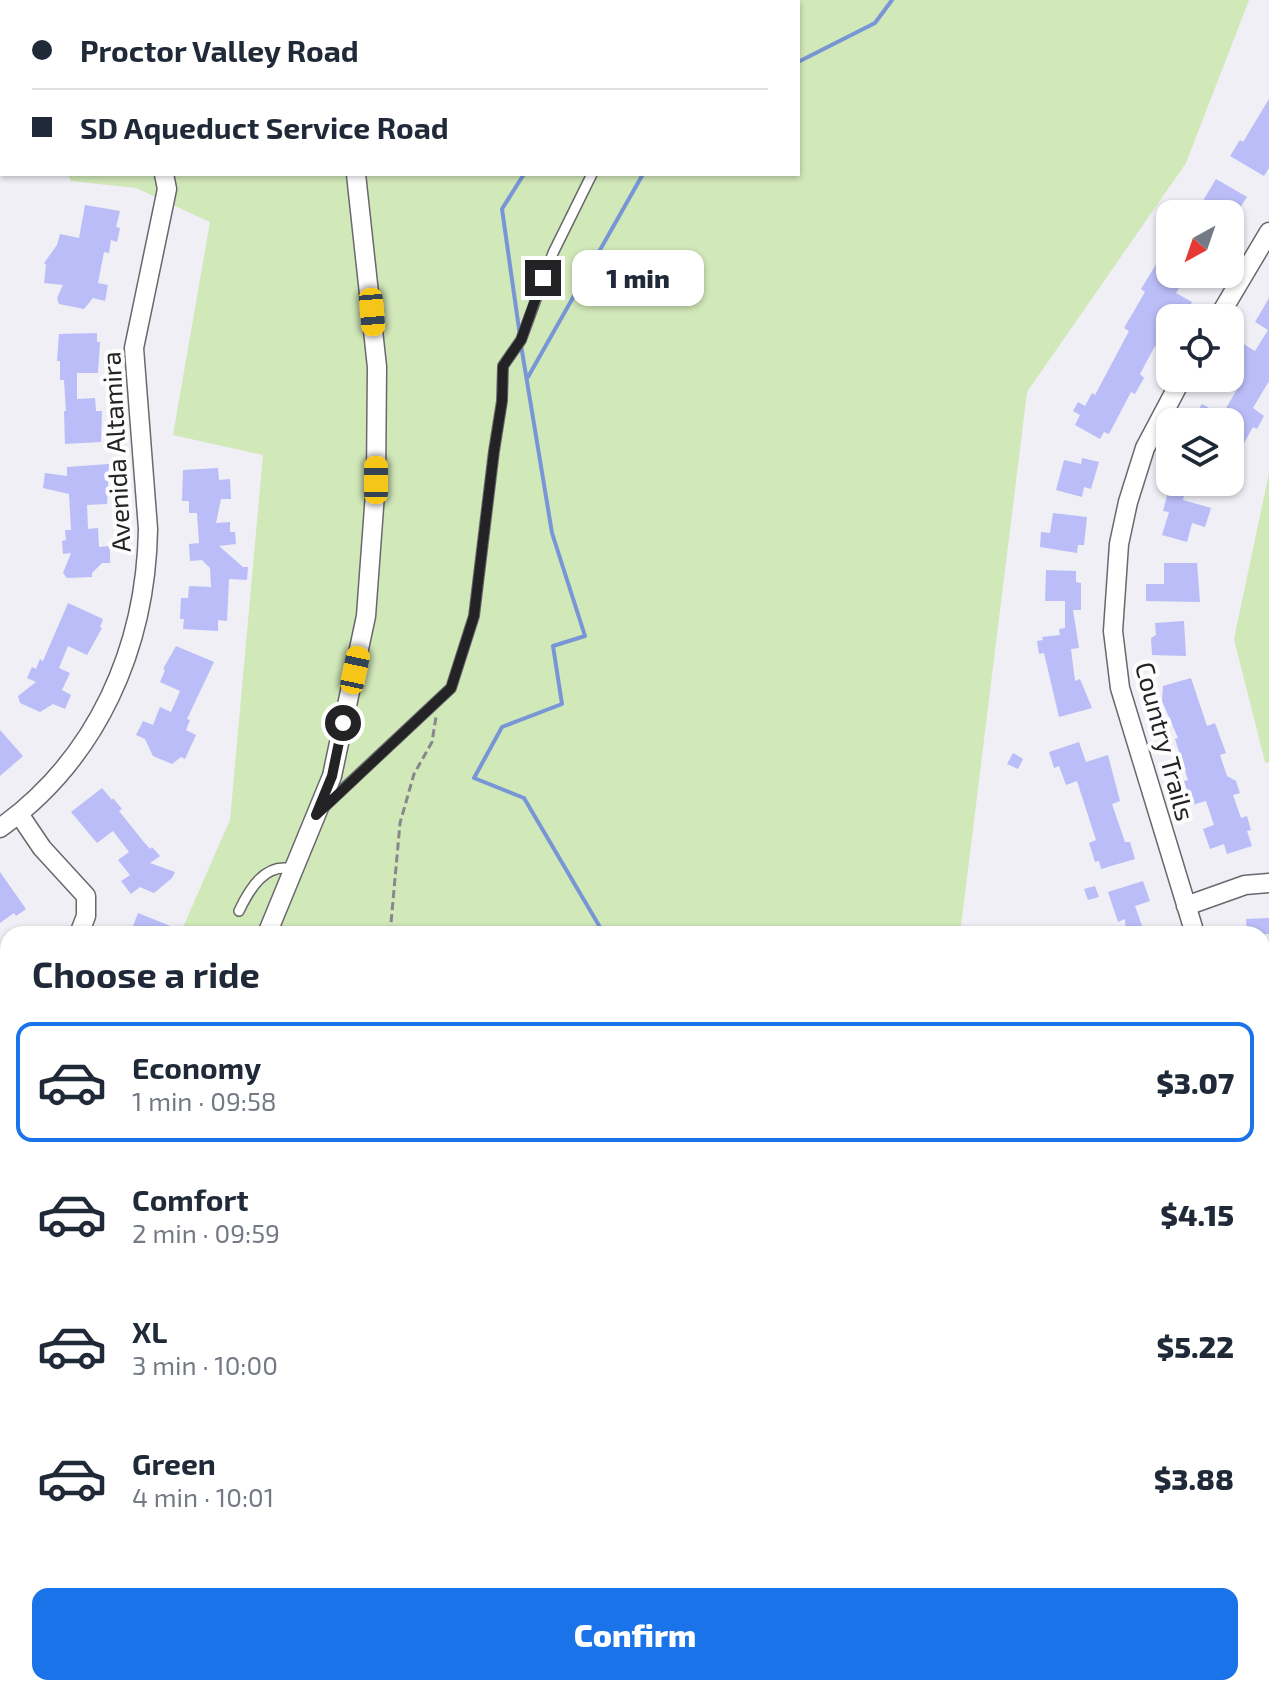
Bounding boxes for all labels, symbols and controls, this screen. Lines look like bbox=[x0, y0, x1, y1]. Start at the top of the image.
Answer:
text: Proctor Valley Road bbox=[80, 32, 359, 68]
text: SD Aqueduct Service Road bbox=[80, 109, 449, 145]
north arrow bbox=[1156, 200, 1244, 288]
map controls bbox=[1156, 200, 1244, 496]
callout: 1 min bbox=[571, 250, 703, 306]
route end bbox=[525, 260, 561, 296]
text: 1 min bbox=[606, 262, 670, 293]
car bbox=[358, 287, 386, 337]
button: locate bbox=[1156, 304, 1244, 392]
street label: Avenida Altamira bbox=[94, 351, 136, 553]
button: layers bbox=[1156, 408, 1244, 496]
car bbox=[364, 456, 388, 504]
car bbox=[338, 644, 372, 696]
street label: Country Trails bbox=[1130, 658, 1202, 824]
route start bbox=[325, 705, 361, 741]
text: Choose a ride bbox=[32, 952, 260, 995]
icon: car bbox=[36, 1046, 108, 1118]
text: Economy bbox=[132, 1049, 261, 1085]
text: $3.07 bbox=[1156, 1064, 1234, 1100]
text: 1 min · 09:58 bbox=[132, 1085, 277, 1116]
icon: car bbox=[36, 1178, 108, 1250]
text: Comfort bbox=[132, 1181, 249, 1217]
text: $4.15 bbox=[1160, 1196, 1234, 1232]
text: 2 min · 09:59 bbox=[132, 1217, 280, 1248]
icon: car bbox=[36, 1310, 108, 1382]
text: XL bbox=[132, 1313, 167, 1349]
text: $5.22 bbox=[1157, 1328, 1234, 1364]
text: 3 min · 10:00 bbox=[132, 1349, 278, 1380]
icon: car bbox=[36, 1442, 108, 1514]
text: Green bbox=[132, 1445, 216, 1481]
text: $3.88 bbox=[1154, 1460, 1234, 1496]
text: 4 min · 10:01 bbox=[132, 1481, 274, 1512]
button: Confirm bbox=[32, 1588, 1238, 1680]

